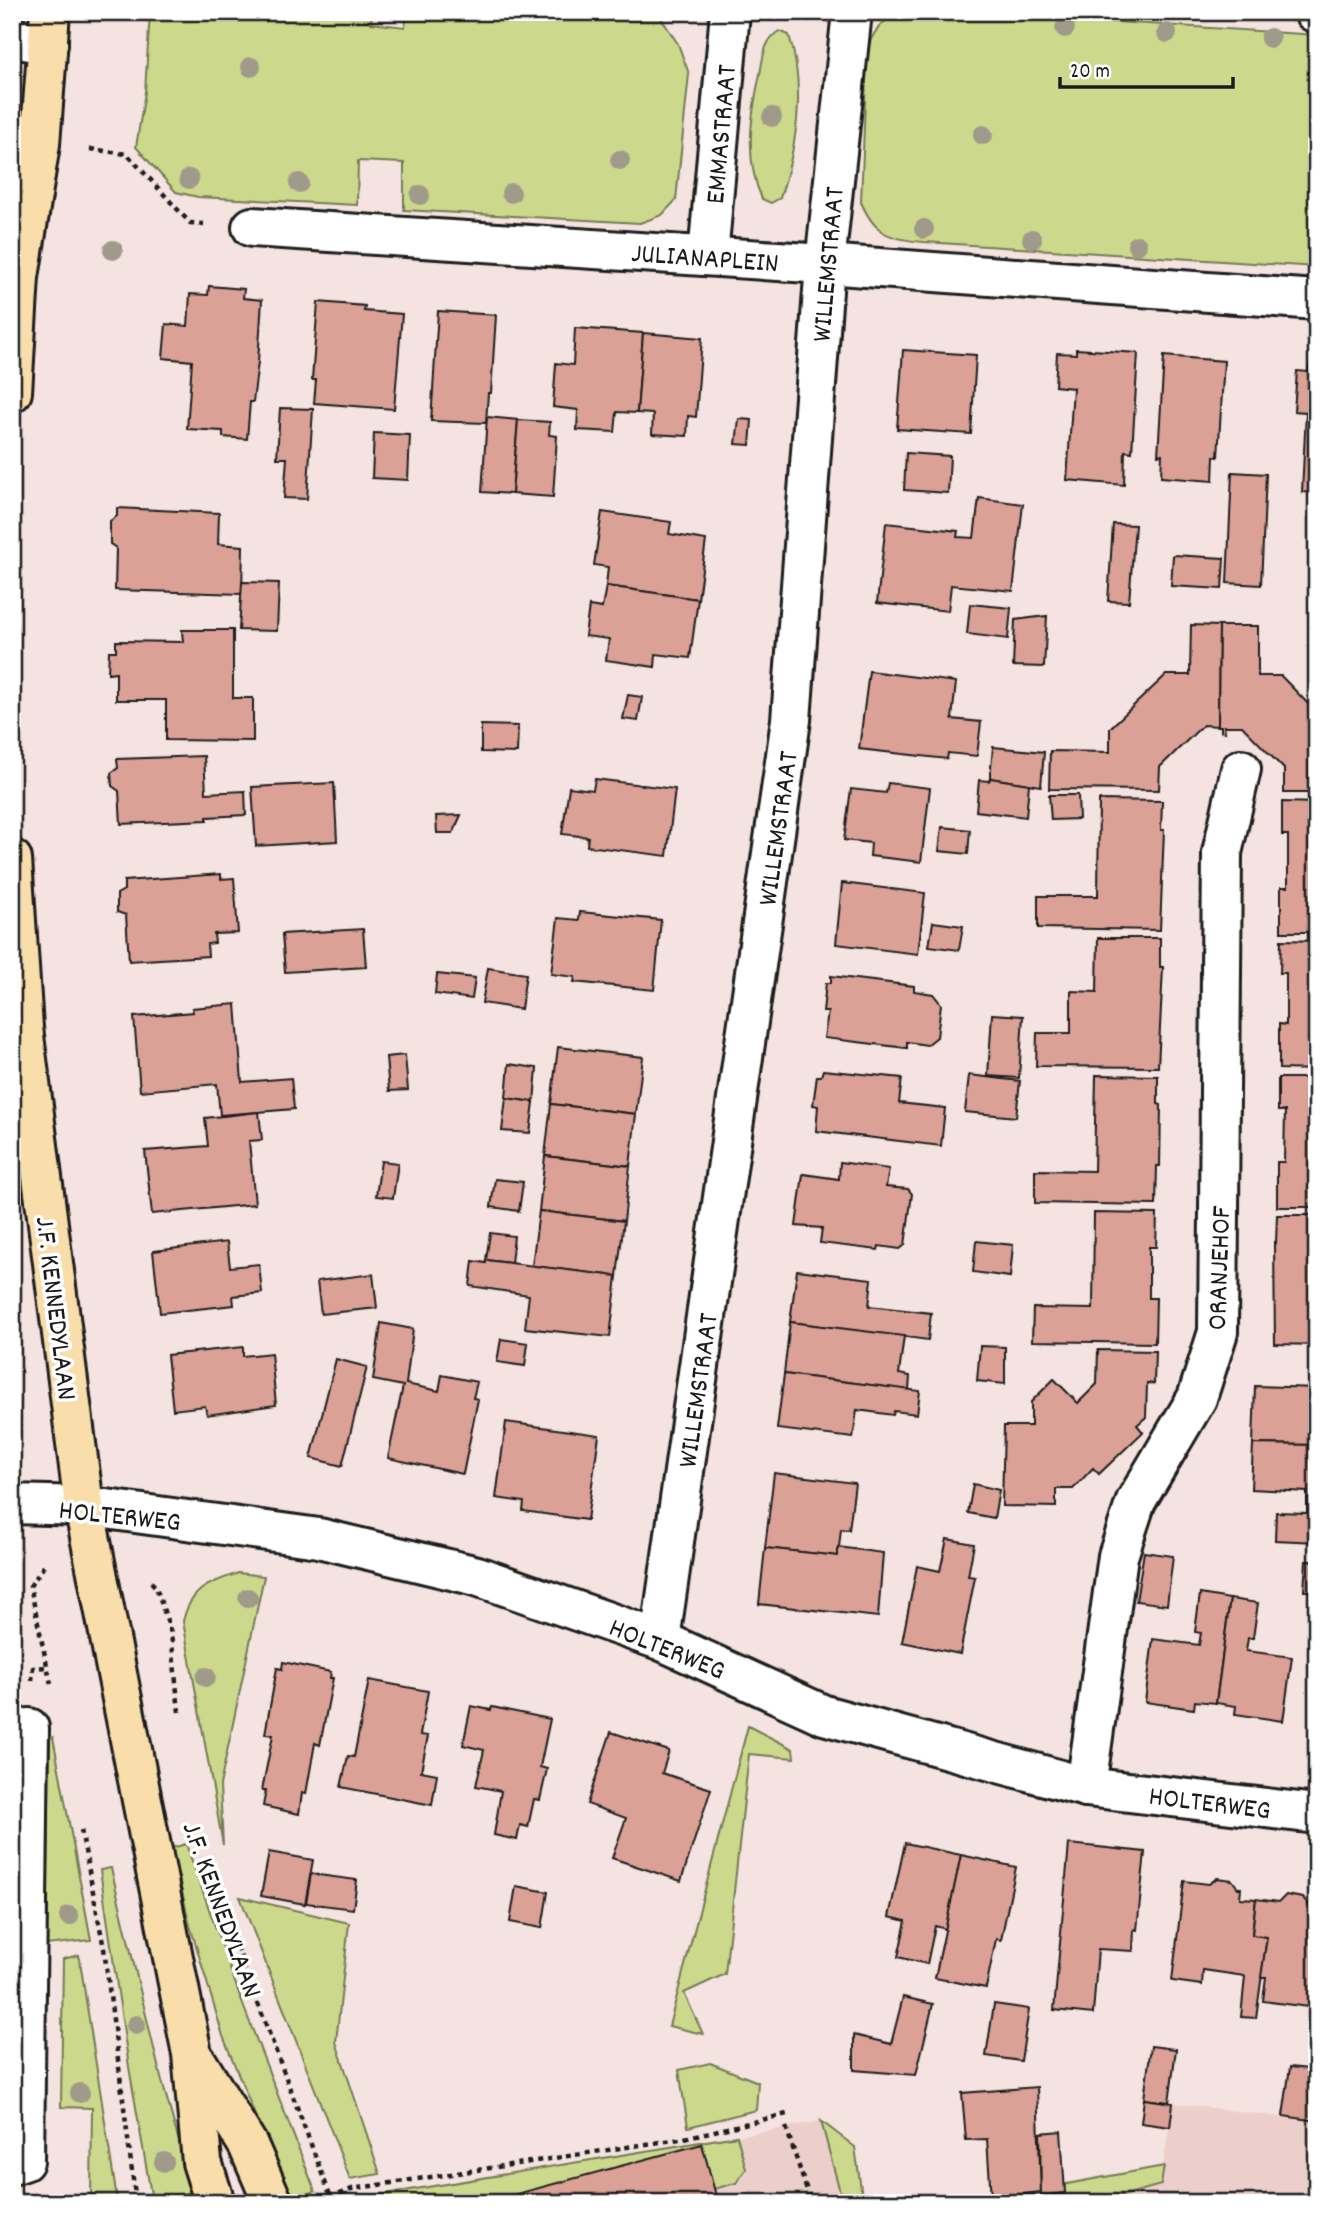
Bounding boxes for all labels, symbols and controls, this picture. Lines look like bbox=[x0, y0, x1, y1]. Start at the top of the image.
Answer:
scale bar bbox=[1060, 46, 1233, 90]
text: 20 m bbox=[1070, 58, 1110, 88]
street label: EMMASTRAAT bbox=[698, 63, 750, 206]
street label: WILLEMSTRAAT bbox=[804, 185, 858, 344]
street label: JULIANAPLEIN bbox=[630, 236, 780, 286]
street label: WILLEMSTRAAT bbox=[750, 749, 812, 909]
street label: ORANJEHOF bbox=[1200, 1205, 1244, 1331]
street label: J.F. KENNEDYLAAN bbox=[22, 1214, 84, 1403]
street label: WILLEMSTRAAT bbox=[670, 1311, 732, 1471]
street label: HOLTERWEG bbox=[57, 1493, 182, 1545]
street label: HOLTERWEG bbox=[602, 1610, 730, 1693]
street label: HOLTERWEG bbox=[1146, 1779, 1273, 1833]
street label: J.F. KENNEDYLAAN bbox=[169, 1817, 270, 2004]

